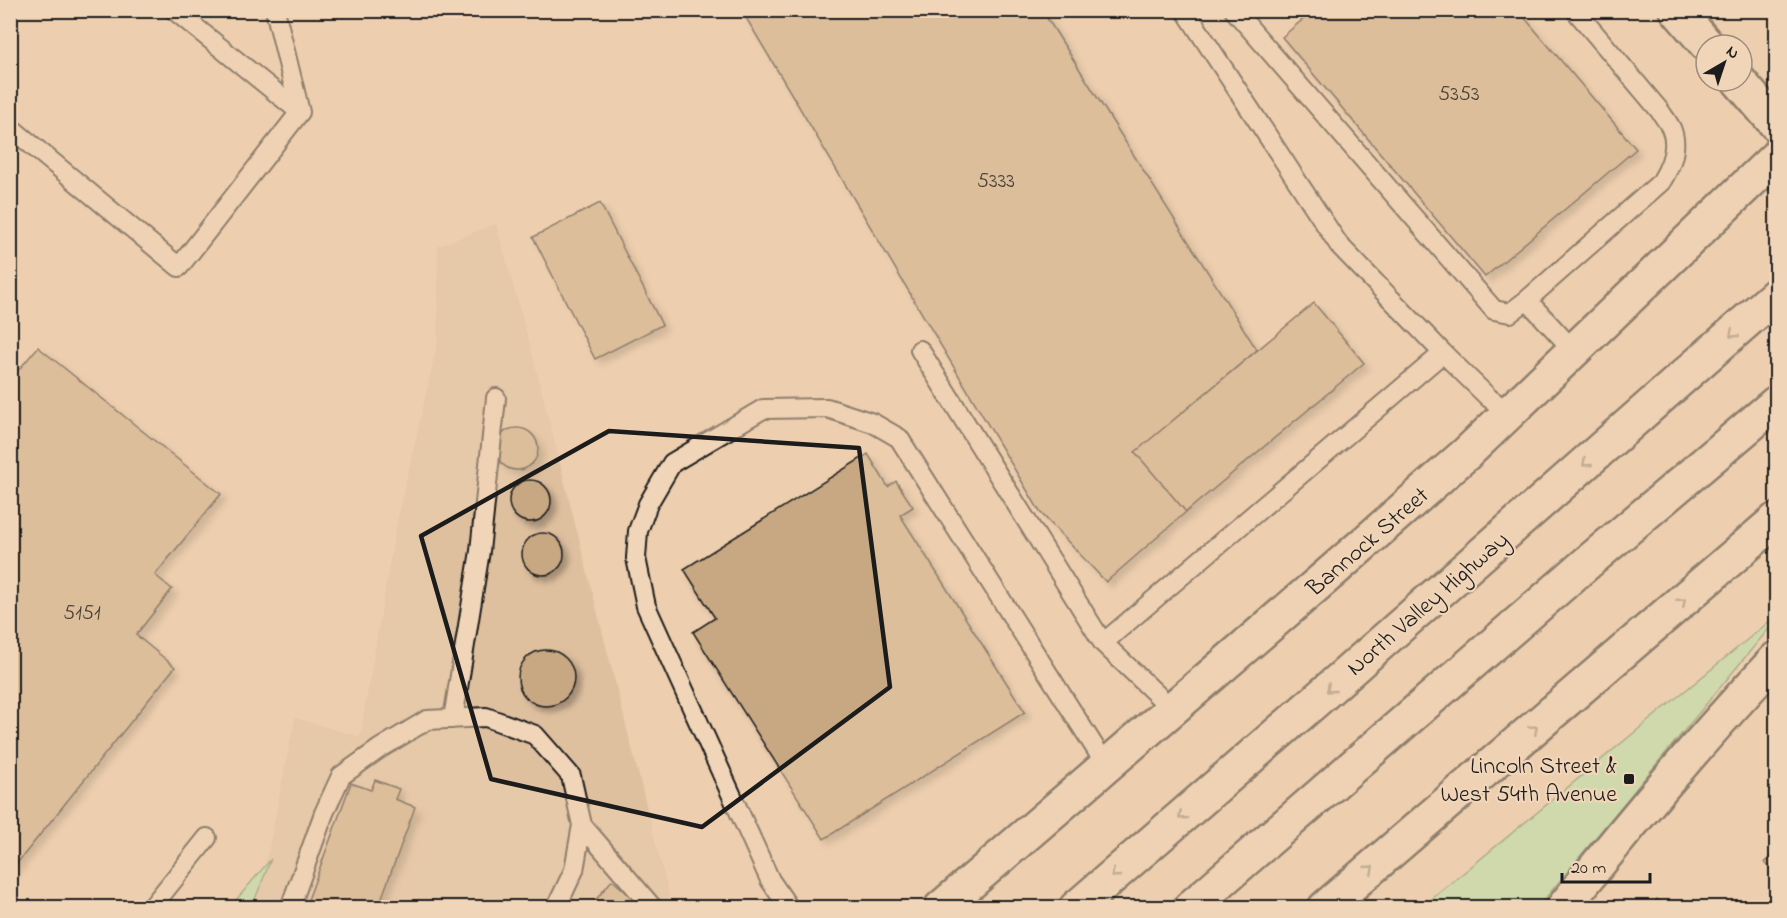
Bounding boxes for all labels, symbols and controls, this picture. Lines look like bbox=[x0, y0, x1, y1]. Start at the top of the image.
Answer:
north arrow bbox=[1694, 33, 1754, 93]
text: N bbox=[1720, 40, 1744, 66]
house number: 5353 bbox=[1438, 80, 1480, 110]
house number: 5333 bbox=[977, 167, 1015, 197]
one-way arrow bbox=[1729, 327, 1740, 338]
one-way arrow bbox=[1582, 456, 1593, 467]
street label: Bannock Street bbox=[1299, 480, 1438, 607]
street label: North Valley Highway bbox=[1340, 524, 1518, 686]
one-way arrow bbox=[1675, 598, 1686, 609]
house number: 5151 bbox=[63, 599, 101, 629]
one-way arrow bbox=[1326, 682, 1336, 693]
one-way arrow bbox=[1527, 725, 1538, 736]
place label: Lincoln Street & West 54th Avenue bbox=[1441, 750, 1617, 813]
marker: Lincoln Street & West 54th Avenue bbox=[1622, 772, 1636, 786]
one-way arrow bbox=[1178, 809, 1189, 820]
scale bar bbox=[1562, 846, 1650, 884]
text: 20 m bbox=[1571, 856, 1606, 882]
one-way arrow bbox=[1363, 866, 1374, 877]
one-way arrow bbox=[1111, 867, 1122, 878]

